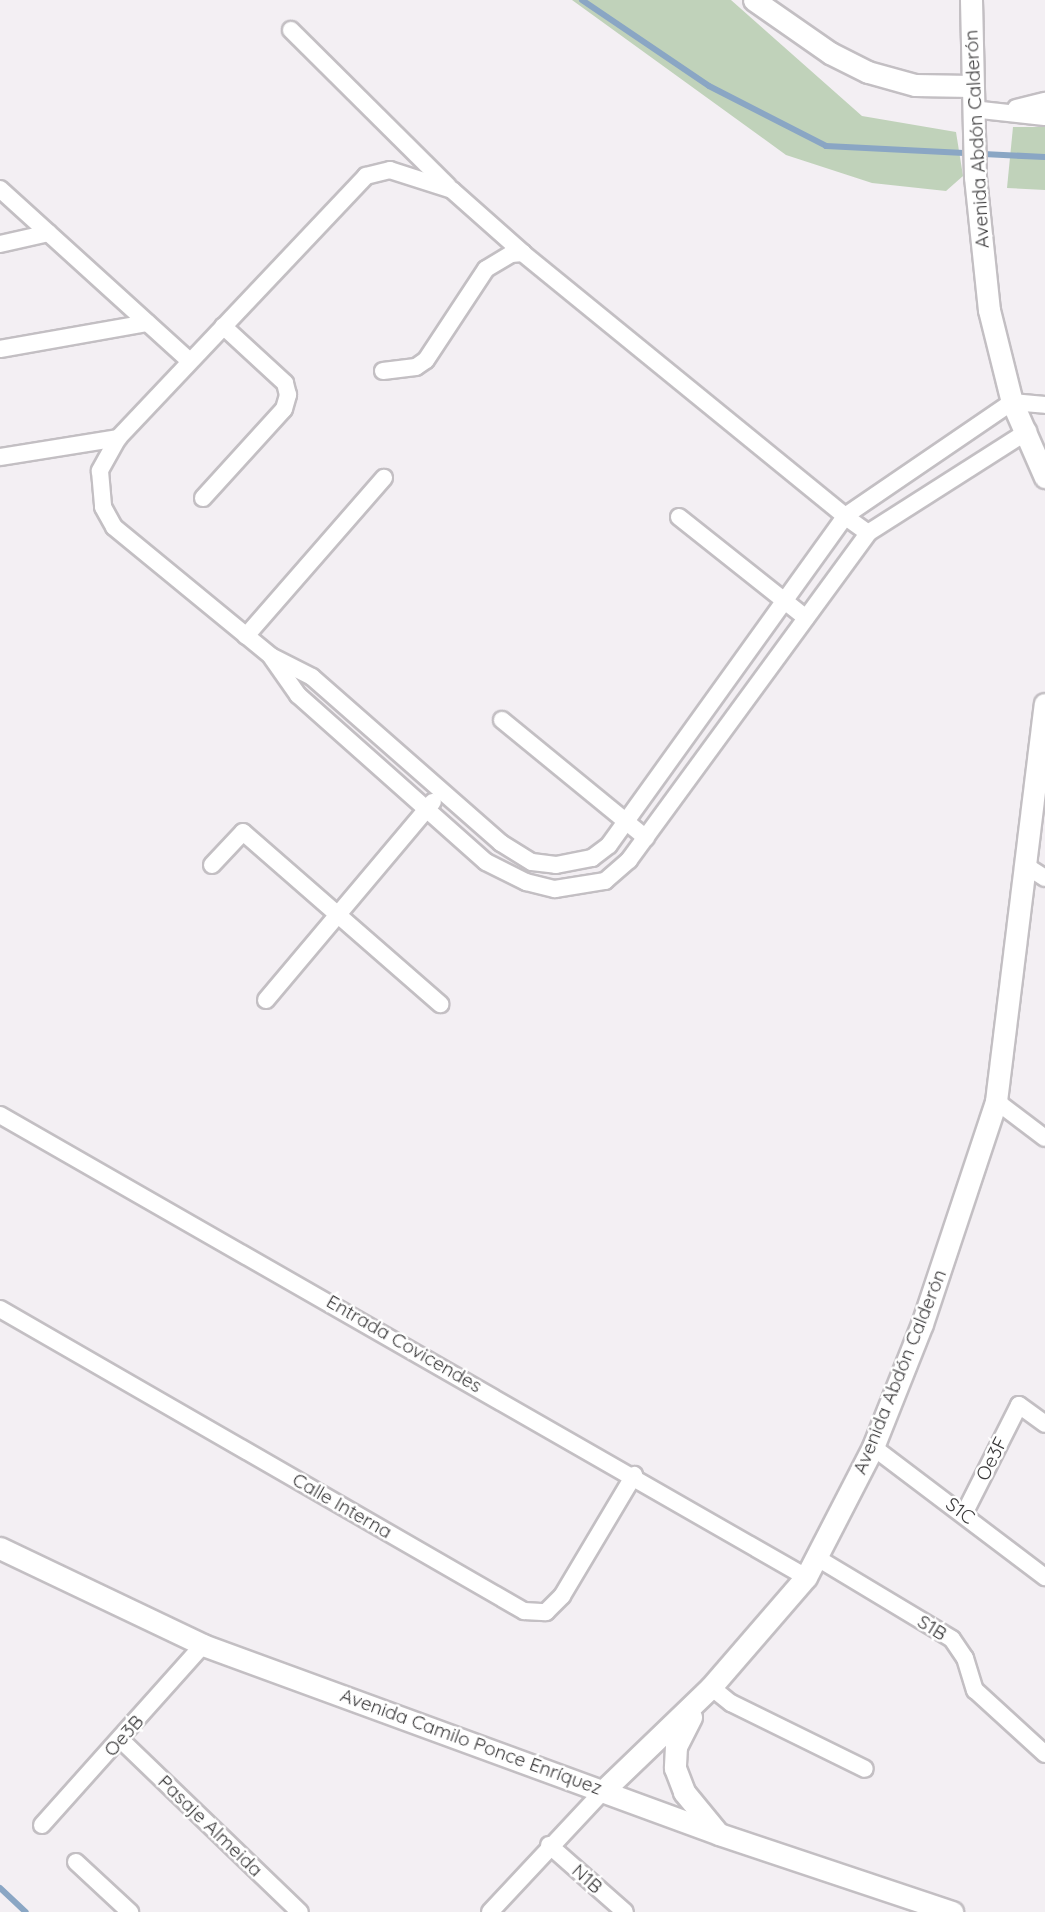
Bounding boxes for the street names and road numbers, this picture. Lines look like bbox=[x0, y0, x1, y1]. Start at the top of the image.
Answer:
street label: Avenida Abdón Calderón bbox=[960, 29, 994, 249]
street label: Avenida Abdón Calderón bbox=[848, 1266, 952, 1478]
street label: Entrada Covicendes bbox=[322, 1290, 486, 1398]
street label: Oe3F bbox=[971, 1433, 1013, 1485]
street label: Calle Interna bbox=[288, 1468, 396, 1544]
street label: S1C bbox=[941, 1493, 979, 1529]
street label: S1B bbox=[913, 1610, 951, 1646]
street label: Avenida Camilo Ponce Enríquez bbox=[337, 1684, 605, 1800]
street label: Oe3B bbox=[100, 1711, 148, 1761]
street label: Pasaje Almeida bbox=[153, 1770, 267, 1882]
street label: N1B bbox=[567, 1859, 607, 1899]

